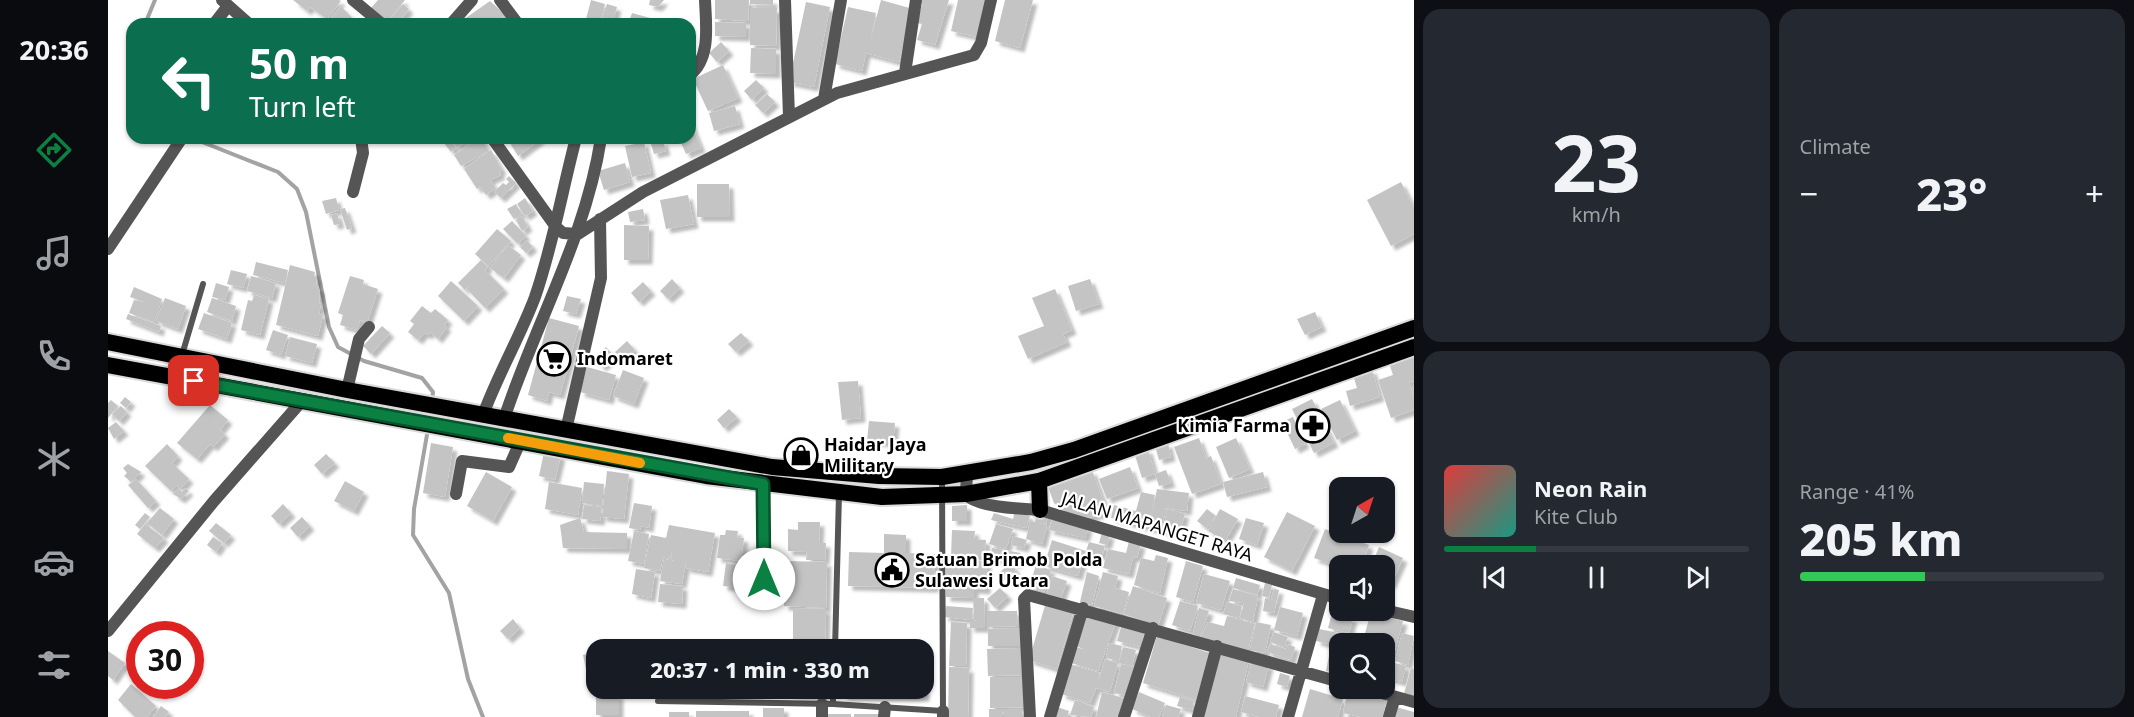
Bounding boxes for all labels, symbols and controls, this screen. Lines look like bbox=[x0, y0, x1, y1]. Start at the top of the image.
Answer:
text: 20:36 bbox=[19, 31, 89, 68]
text: 50 m bbox=[249, 34, 349, 91]
icon: left bbox=[150, 42, 228, 120]
text: Turn left bbox=[249, 88, 355, 125]
text: 23 bbox=[1552, 109, 1641, 215]
icon: directions bbox=[33, 129, 75, 171]
text: Climate bbox=[1800, 133, 1871, 160]
text: 23° bbox=[1916, 163, 1987, 224]
text: − bbox=[1800, 171, 1818, 216]
text: + bbox=[2085, 171, 2104, 216]
text: km/h bbox=[1572, 201, 1621, 228]
icon: music bbox=[33, 232, 75, 274]
icon: phone bbox=[33, 335, 75, 377]
supermarket icon: Indomaret bbox=[536, 341, 572, 377]
place label: Indomaret bbox=[577, 346, 673, 370]
pin bbox=[168, 355, 219, 406]
icon: arrive bbox=[177, 364, 210, 397]
pharmacy icon: Kimia Farma bbox=[1295, 408, 1331, 444]
place label: Kimia Farma bbox=[1177, 413, 1290, 437]
place label: Haidar Jaya Military bbox=[824, 432, 927, 477]
shop icon: Haidar Jaya Military bbox=[783, 437, 819, 473]
icon: climate bbox=[33, 438, 75, 480]
text: Neon Rain bbox=[1534, 473, 1647, 503]
north arrow bbox=[1329, 477, 1395, 543]
map controls bbox=[1329, 477, 1395, 699]
text: Range · 41% bbox=[1800, 478, 1914, 505]
street label: JALAN MAPANGET RAYA bbox=[1057, 485, 1256, 567]
text: Kite Club bbox=[1534, 503, 1618, 530]
text: 205 km bbox=[1800, 508, 1962, 569]
icon: car bbox=[33, 541, 75, 583]
position arrow bbox=[732, 547, 796, 611]
place label: Satuan Brimob Polda Sulawesi Utara bbox=[915, 547, 1103, 592]
public building icon: Satuan Brimob Polda Sulawesi Utara bbox=[874, 552, 910, 588]
button: sound bbox=[1329, 555, 1395, 621]
icon: previous bbox=[1478, 561, 1511, 594]
icon: pause bbox=[1580, 561, 1613, 594]
icon: next bbox=[1681, 561, 1714, 594]
speed limit sign: 30 bbox=[126, 621, 204, 699]
button: search bbox=[1329, 633, 1395, 699]
icon: filters bbox=[33, 644, 75, 686]
text: 20:37 · 1 min · 330 m bbox=[650, 654, 870, 684]

